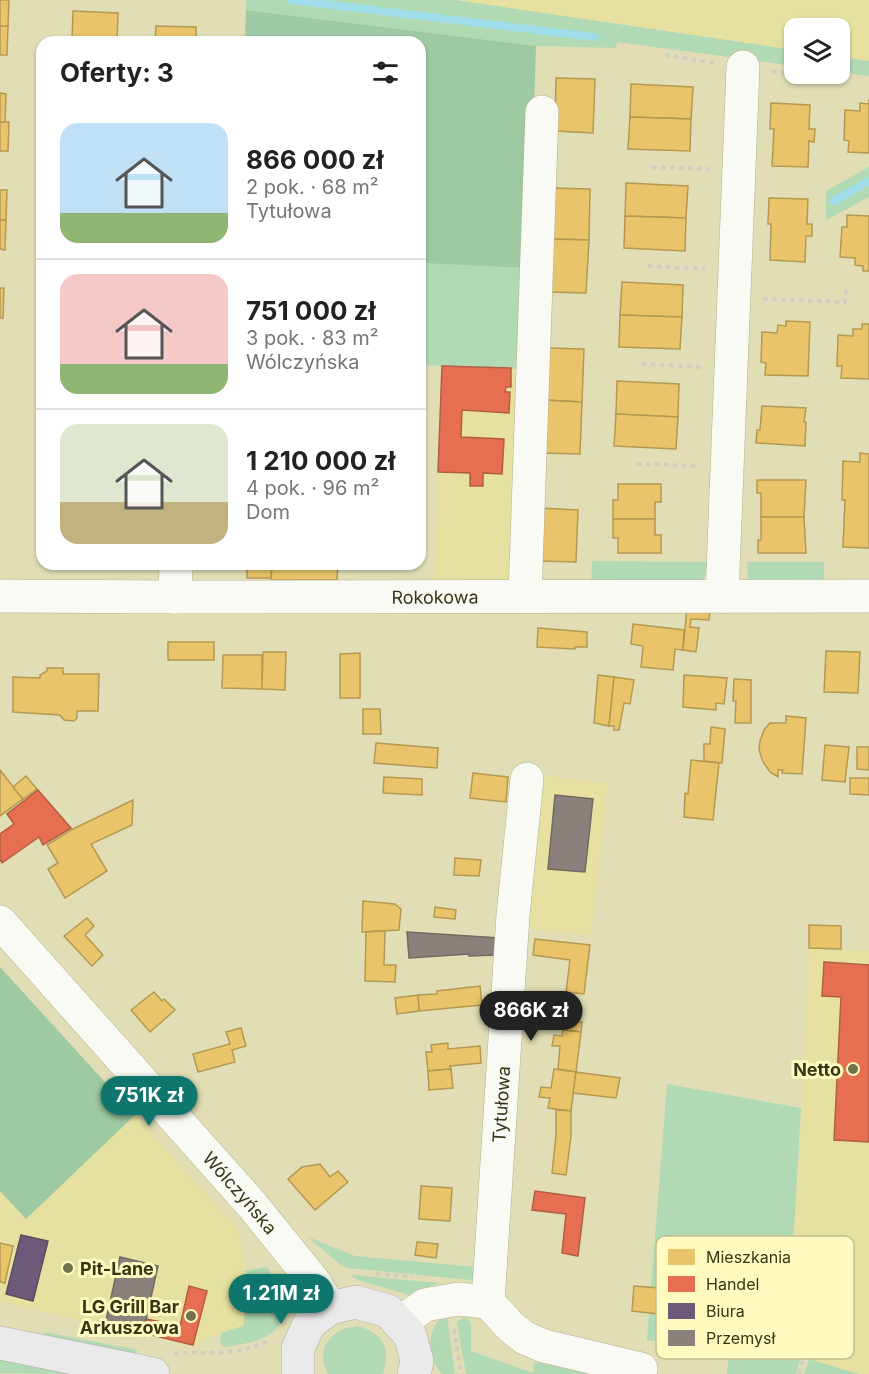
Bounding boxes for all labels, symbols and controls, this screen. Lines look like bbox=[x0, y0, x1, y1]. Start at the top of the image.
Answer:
map controls bbox=[784, 18, 850, 84]
button: layers bbox=[784, 18, 850, 84]
icon: filters bbox=[369, 56, 402, 89]
text: Oferty: 3 bbox=[60, 57, 174, 88]
text: 866 000 zł bbox=[246, 144, 384, 175]
icon: home bbox=[108, 147, 180, 219]
text: 2 pok. · 68 m² bbox=[246, 175, 379, 199]
text: Tytułowa bbox=[246, 199, 332, 223]
text: 751 000 zł bbox=[246, 295, 376, 326]
icon: home bbox=[108, 298, 180, 370]
text: 3 pok. · 83 m² bbox=[246, 326, 379, 350]
text: Wólczyńska bbox=[246, 350, 360, 374]
text: 1 210 000 zł bbox=[246, 445, 395, 476]
icon: home bbox=[108, 448, 180, 520]
text: 4 pok. · 96 m² bbox=[246, 476, 379, 500]
text: Dom bbox=[246, 500, 290, 524]
street label: Rokokowa bbox=[391, 586, 479, 607]
pin: 866K zł bbox=[476, 991, 586, 1042]
text: 866K zł bbox=[494, 998, 569, 1022]
place label: Netto bbox=[793, 1059, 841, 1080]
marker: Netto bbox=[846, 1062, 860, 1076]
street label: Tytułowa bbox=[488, 1065, 514, 1144]
pin: 751K zł bbox=[94, 1076, 204, 1127]
text: 751K zł bbox=[115, 1083, 183, 1107]
street label: Wólczyńska bbox=[199, 1147, 282, 1238]
legend bbox=[656, 1236, 854, 1359]
text: Mieszkania bbox=[706, 1247, 791, 1267]
place label: Pit-Lane bbox=[80, 1258, 154, 1279]
marker: Pit-Lane bbox=[61, 1261, 75, 1275]
pin: 1.21M zł bbox=[219, 1274, 343, 1325]
text: Handel bbox=[706, 1274, 759, 1294]
text: 1.21M zł bbox=[243, 1281, 319, 1305]
place label: LG Grill Bar Arkuszowa bbox=[80, 1296, 179, 1338]
text: Biura bbox=[706, 1301, 745, 1321]
marker: LG Grill Bar Arkuszowa bbox=[184, 1309, 198, 1323]
text: Przemysł bbox=[706, 1328, 775, 1348]

